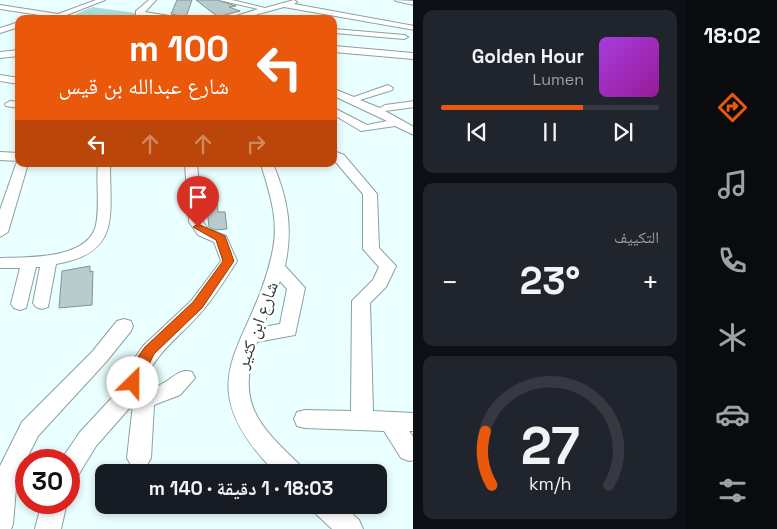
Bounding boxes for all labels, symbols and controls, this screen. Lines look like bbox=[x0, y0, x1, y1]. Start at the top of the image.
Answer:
text: 18:02 bbox=[703, 21, 761, 49]
text: 100 m bbox=[129, 27, 229, 71]
icon: left bbox=[247, 35, 312, 100]
text: Golden Hour bbox=[472, 44, 584, 69]
text: Lumen bbox=[533, 69, 584, 90]
text: شارع عبدالله بن قيس bbox=[59, 72, 229, 100]
icon: directions bbox=[715, 90, 750, 125]
icon: previous bbox=[463, 118, 491, 146]
icon: pause bbox=[536, 118, 564, 146]
icon: next bbox=[609, 118, 637, 146]
icon: left bbox=[83, 130, 111, 158]
icon: ahead bbox=[136, 130, 164, 158]
icon: ahead bbox=[189, 130, 217, 158]
icon: right bbox=[242, 130, 270, 158]
icon: music bbox=[715, 167, 750, 202]
pin bbox=[177, 176, 219, 227]
icon: arrive bbox=[184, 183, 212, 211]
text: التكييف bbox=[614, 227, 659, 248]
icon: phone bbox=[715, 243, 750, 278]
text: 23° bbox=[520, 257, 580, 305]
text: − bbox=[441, 264, 458, 300]
text: + bbox=[642, 264, 659, 300]
street label: شارع ابن كثير bbox=[230, 278, 283, 372]
icon: climate bbox=[715, 320, 750, 355]
position arrow bbox=[106, 356, 158, 408]
icon: car bbox=[715, 397, 750, 432]
text: 27 bbox=[520, 413, 580, 479]
speed limit sign: 30 bbox=[15, 449, 80, 514]
text: km/h bbox=[529, 472, 571, 495]
icon: filters bbox=[715, 473, 750, 508]
text: 18:03 · 1 دقيقة · 140 m bbox=[149, 476, 333, 501]

